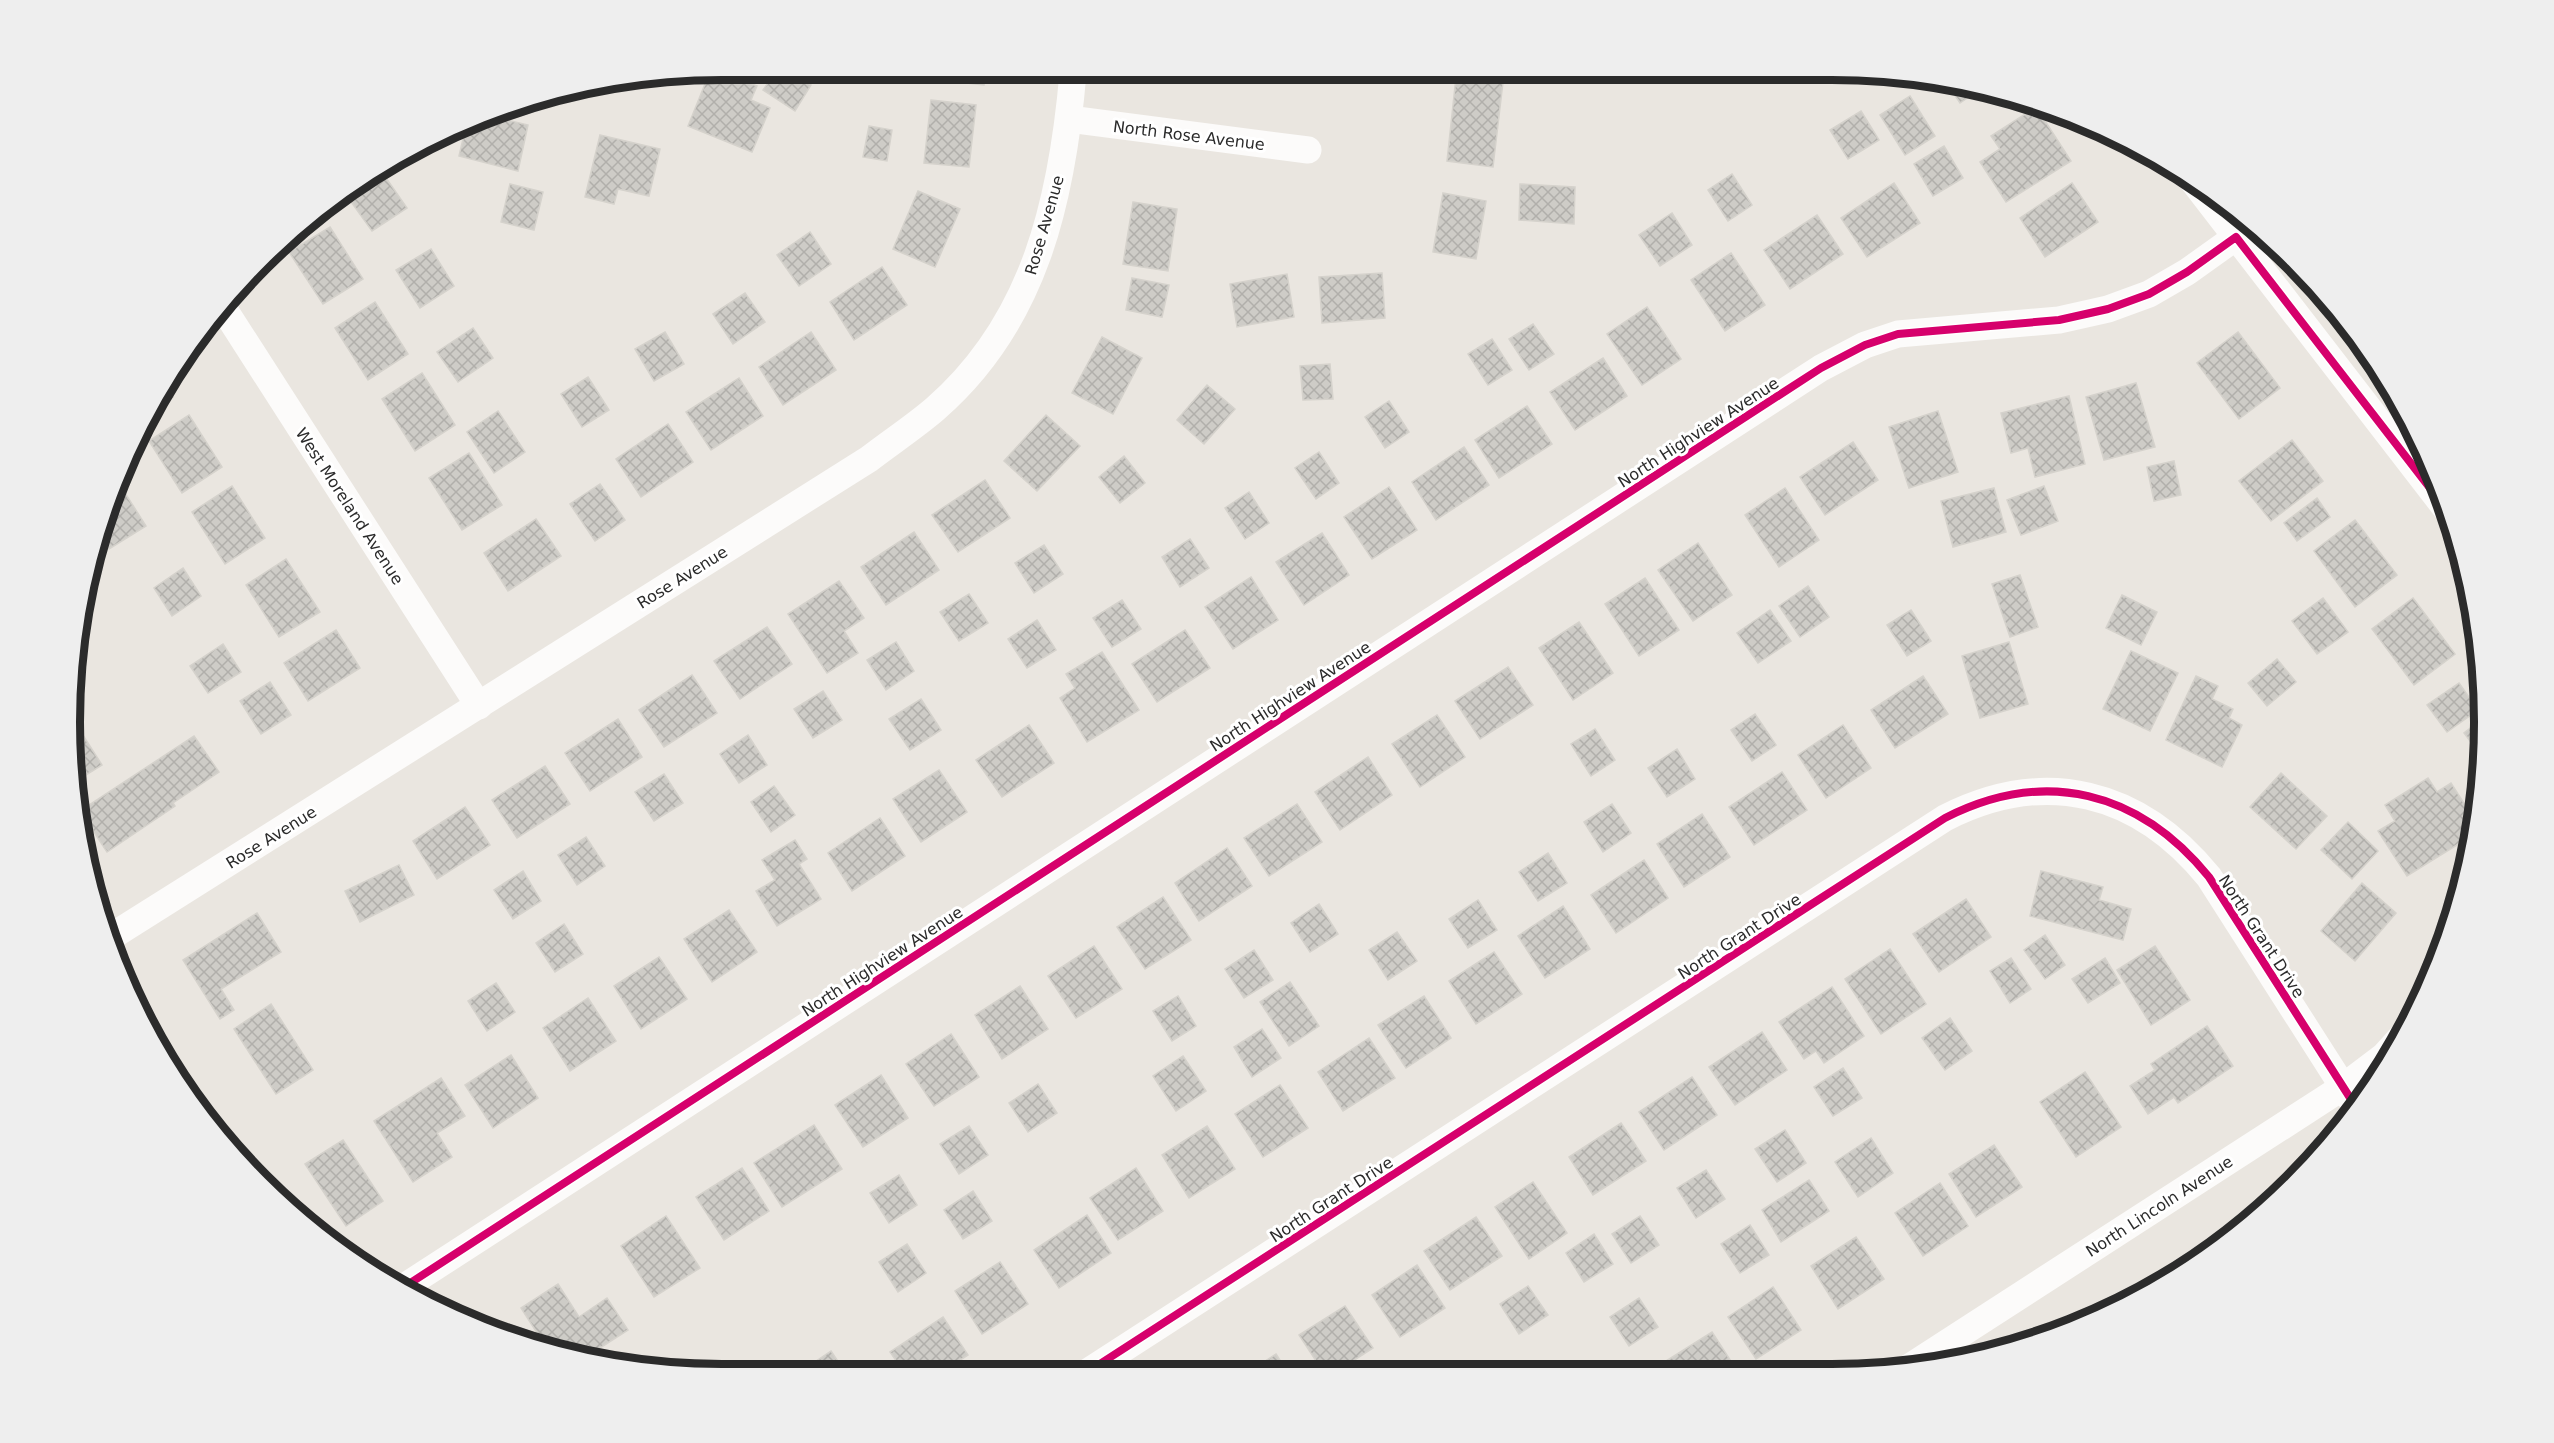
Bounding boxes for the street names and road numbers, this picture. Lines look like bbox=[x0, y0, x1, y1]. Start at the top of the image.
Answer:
street label: North Rose Avenue bbox=[1112, 117, 1266, 154]
street label: Rose Avenue bbox=[1021, 173, 1068, 277]
street label: North Highview Avenue bbox=[1614, 373, 1782, 492]
street label: West Moreland Avenue bbox=[292, 424, 407, 588]
street label: Rose Avenue bbox=[634, 542, 731, 613]
street label: North Highview Avenue bbox=[1206, 637, 1374, 756]
street label: Rose Avenue bbox=[223, 802, 320, 873]
street label: North Grant Drive bbox=[2215, 871, 2308, 1001]
street label: North Grant Drive bbox=[1674, 890, 1804, 983]
street label: North Highview Avenue bbox=[798, 902, 966, 1021]
street label: North Lincoln Avenue bbox=[2082, 1152, 2236, 1261]
street label: North Grant Drive bbox=[1266, 1153, 1396, 1246]

